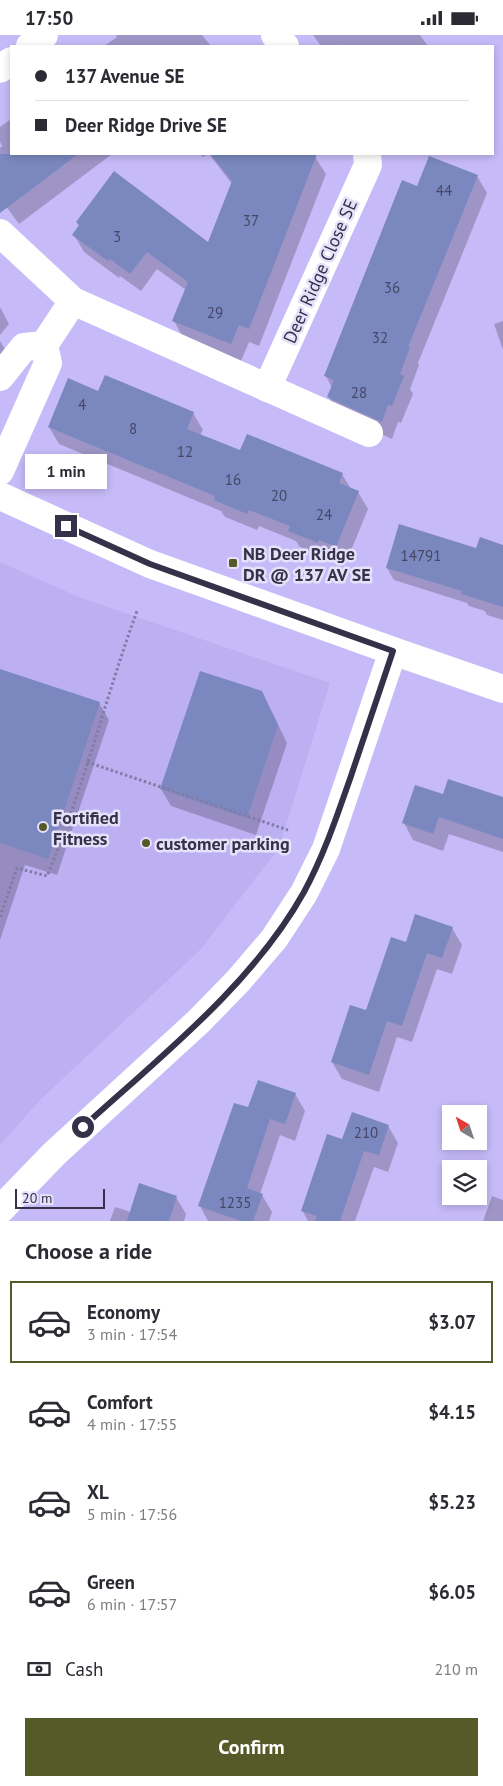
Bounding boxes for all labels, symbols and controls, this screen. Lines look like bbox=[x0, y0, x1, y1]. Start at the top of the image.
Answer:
text: 17:50 bbox=[25, 6, 73, 30]
text: 137 Avenue SE bbox=[65, 64, 184, 88]
text: Deer Ridge Drive SE bbox=[65, 113, 227, 137]
house number: 44 bbox=[436, 181, 452, 200]
street label: Deer Ridge Close SE bbox=[278, 195, 362, 347]
house number: 37 bbox=[243, 211, 259, 230]
house number: 3 bbox=[113, 227, 121, 246]
house number: 36 bbox=[384, 278, 400, 297]
house number: 29 bbox=[207, 303, 223, 322]
house number: 32 bbox=[372, 328, 388, 347]
house number: 28 bbox=[351, 383, 367, 402]
house number: 4 bbox=[78, 395, 86, 414]
house number: 8 bbox=[129, 419, 137, 438]
house number: 12 bbox=[177, 442, 193, 461]
callout: 1 min bbox=[25, 453, 107, 489]
text: 1 min bbox=[46, 461, 86, 481]
house number: 16 bbox=[225, 470, 241, 489]
house number: 20 bbox=[271, 486, 287, 505]
house number: 24 bbox=[316, 505, 332, 524]
route end bbox=[55, 515, 77, 537]
place label: NB Deer Ridge DR @ 137 AV SE bbox=[243, 542, 371, 586]
house number: 14791 bbox=[401, 546, 441, 565]
marker: NB Deer Ridge DR @ 137 AV SE bbox=[227, 557, 239, 569]
place label: Fortified Fitness bbox=[53, 806, 119, 850]
marker: Fortified Fitness bbox=[37, 821, 49, 833]
place label: customer parking bbox=[156, 832, 290, 855]
marker: customer parking bbox=[140, 837, 152, 849]
north arrow bbox=[442, 1105, 488, 1150]
map controls bbox=[442, 1105, 487, 1205]
route start bbox=[72, 1116, 94, 1138]
house number: 210 bbox=[354, 1123, 378, 1142]
button: layers bbox=[442, 1160, 487, 1205]
scale bar bbox=[15, 1186, 105, 1209]
text: 20 m bbox=[22, 1189, 52, 1207]
house number: 1235 bbox=[219, 1193, 251, 1212]
text: Choose a ride bbox=[25, 1237, 152, 1265]
icon: car bbox=[27, 1300, 72, 1345]
text: Economy bbox=[87, 1300, 160, 1324]
text: $3.07 bbox=[428, 1310, 476, 1334]
text: 3 min · 17:54 bbox=[87, 1324, 177, 1344]
icon: car bbox=[27, 1390, 72, 1435]
text: Comfort bbox=[87, 1390, 153, 1414]
text: $4.15 bbox=[428, 1400, 476, 1424]
text: 4 min · 17:55 bbox=[87, 1414, 177, 1434]
icon: car bbox=[27, 1480, 72, 1525]
text: XL bbox=[87, 1480, 109, 1504]
text: $5.23 bbox=[428, 1490, 476, 1514]
text: 5 min · 17:56 bbox=[87, 1504, 177, 1524]
icon: car bbox=[27, 1570, 72, 1615]
text: Green bbox=[87, 1570, 135, 1594]
text: $6.05 bbox=[428, 1580, 476, 1604]
text: 6 min · 17:57 bbox=[87, 1594, 177, 1614]
icon: cash bbox=[25, 1655, 53, 1683]
text: Cash bbox=[65, 1657, 103, 1681]
text: 210 m bbox=[435, 1659, 478, 1679]
button: Confirm bbox=[25, 1718, 478, 1776]

